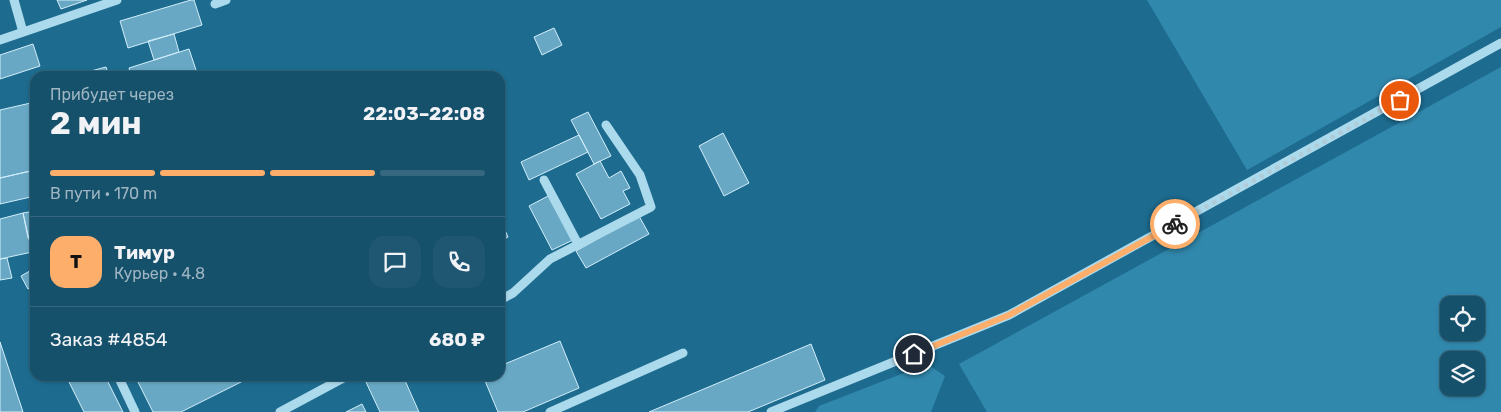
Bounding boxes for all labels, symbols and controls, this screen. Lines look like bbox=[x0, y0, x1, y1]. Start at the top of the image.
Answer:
pin bbox=[1379, 79, 1421, 121]
text: Прибудет через bbox=[50, 85, 174, 104]
icon: bag bbox=[1386, 86, 1414, 114]
text: 22:03–22:08 bbox=[363, 102, 485, 125]
text: 2 мин bbox=[50, 104, 142, 142]
text: В пути · 170 m bbox=[50, 184, 157, 203]
courier bbox=[1150, 199, 1200, 249]
icon: bike bbox=[1161, 210, 1189, 238]
button: chat bbox=[369, 236, 421, 288]
button: phone bbox=[433, 236, 485, 288]
text: Тимур bbox=[114, 241, 175, 264]
text: Т bbox=[70, 250, 82, 273]
text: Курьер · 4.8 bbox=[114, 264, 205, 283]
map controls bbox=[1440, 296, 1485, 396]
button: locate bbox=[1440, 296, 1485, 341]
text: Заказ #4854 bbox=[50, 328, 168, 351]
text: 680 ₽ bbox=[429, 328, 485, 351]
pin bbox=[893, 333, 935, 375]
icon: home bbox=[900, 340, 928, 368]
button: layers bbox=[1440, 351, 1485, 396]

